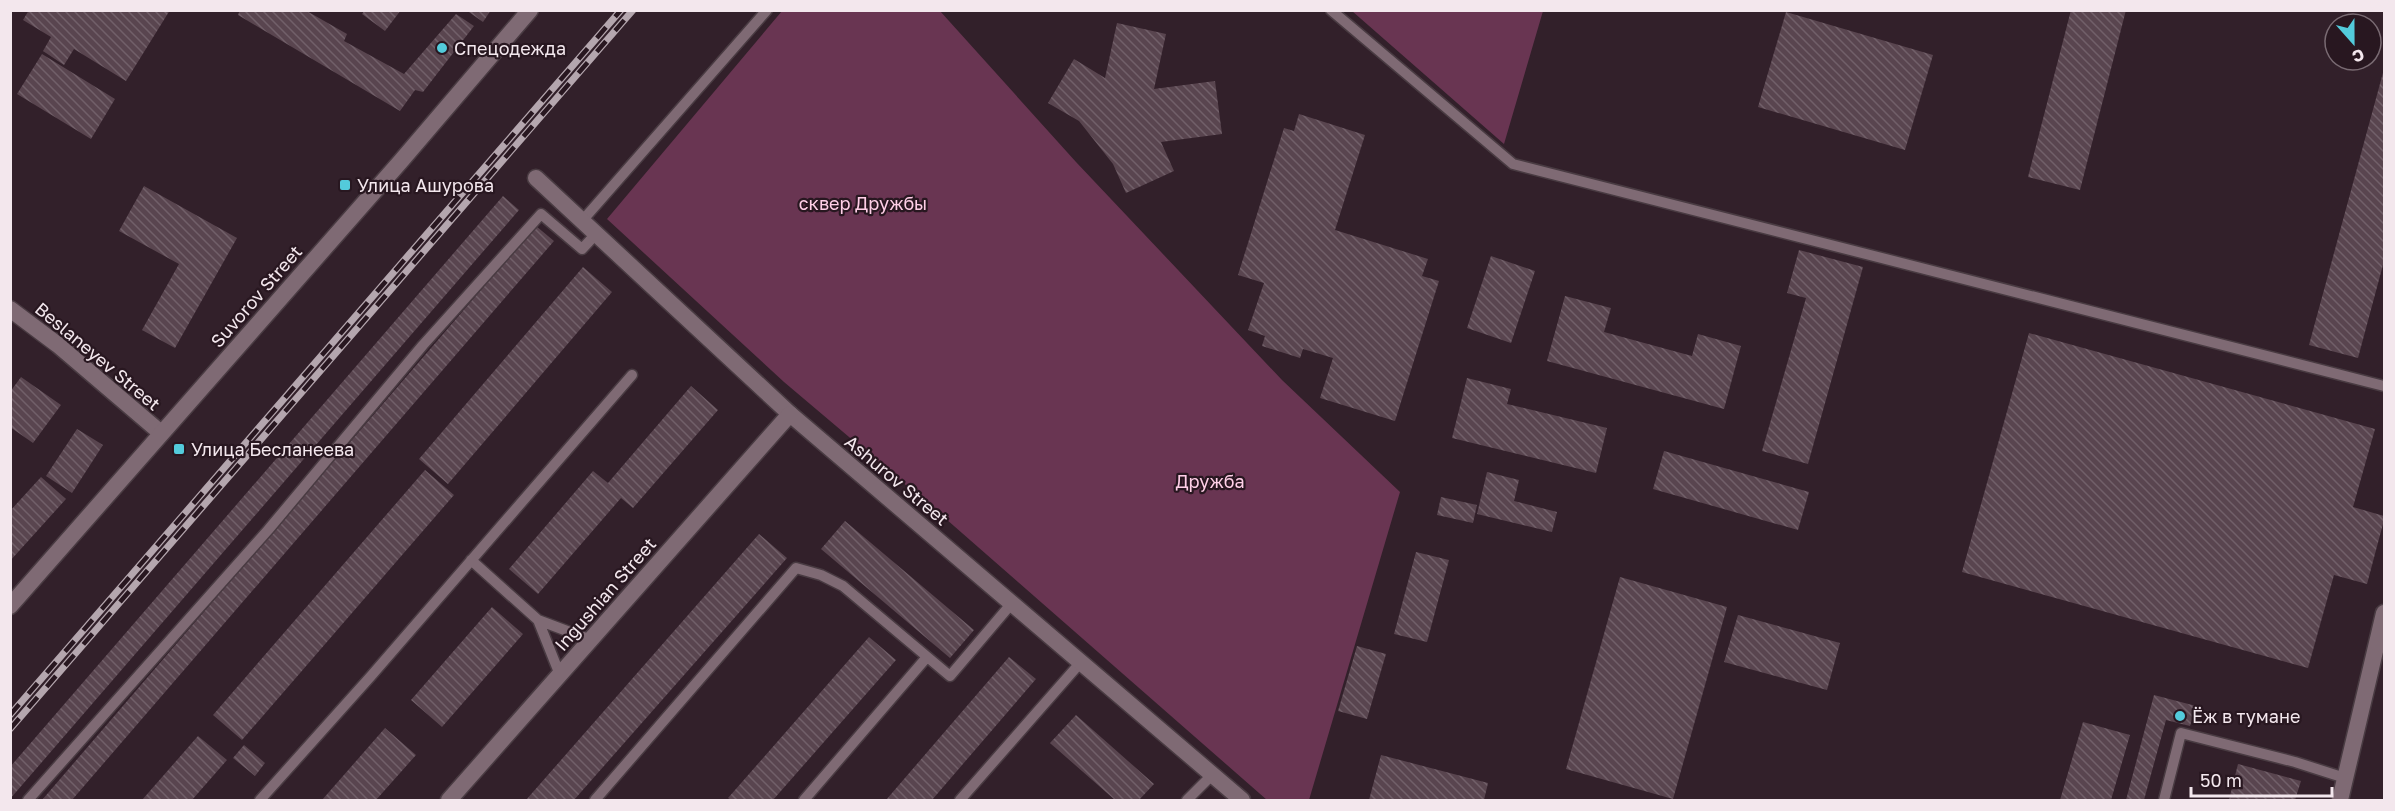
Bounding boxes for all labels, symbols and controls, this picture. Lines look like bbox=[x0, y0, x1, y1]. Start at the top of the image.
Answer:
north arrow bbox=[2323, 12, 2383, 72]
place label: Спецодежда bbox=[454, 37, 566, 59]
marker: Спецодежда bbox=[435, 41, 449, 55]
text: С bbox=[2349, 45, 2367, 67]
place label: Улица Ашурова bbox=[357, 174, 494, 196]
marker: Улица Ашурова bbox=[338, 178, 352, 192]
park label: сквер Дружбы bbox=[799, 192, 927, 214]
street label: Suvorov Street bbox=[206, 240, 306, 352]
street label: Beslaneyev Street bbox=[31, 297, 165, 415]
street label: Ashurov Street bbox=[841, 430, 953, 530]
place label: Улица Бесланеева bbox=[191, 438, 354, 460]
marker: Улица Бесланеева bbox=[172, 442, 186, 456]
park label: Дружба bbox=[1175, 470, 1245, 492]
street label: Ingushian Street bbox=[550, 533, 660, 655]
place label: Ёж в тумане bbox=[2192, 705, 2300, 727]
marker: Ёж в тумане bbox=[2173, 709, 2187, 723]
scale bar bbox=[2191, 760, 2332, 798]
text: 50 m bbox=[2200, 769, 2242, 791]

